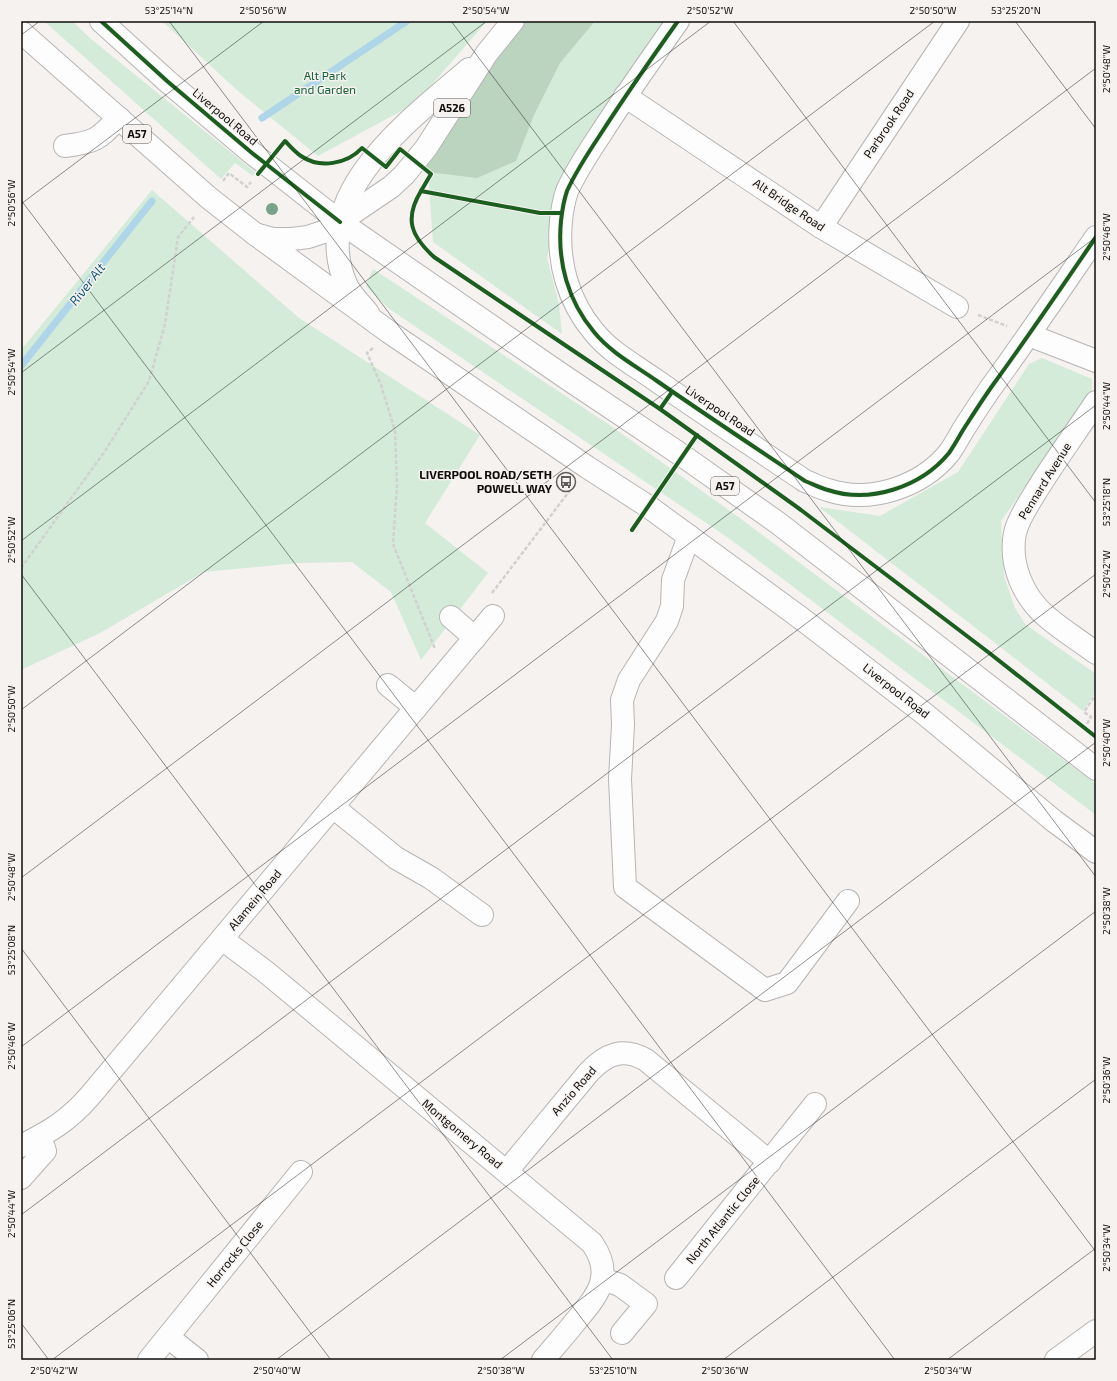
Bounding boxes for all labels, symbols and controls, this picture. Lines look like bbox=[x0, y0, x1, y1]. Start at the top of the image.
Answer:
text: 53°25'14"N bbox=[145, 4, 193, 16]
text: 2°50'56"W bbox=[240, 4, 287, 16]
text: 2°50'54"W bbox=[462, 4, 510, 16]
text: 2°50'52"W bbox=[687, 4, 734, 16]
text: 2°50'50"W bbox=[909, 4, 957, 16]
text: 53°25'20"N bbox=[991, 4, 1041, 16]
text: 2°50'48"W bbox=[1100, 45, 1112, 93]
park label: Alt Park and Garden bbox=[294, 68, 356, 96]
street label: Liverpool Road bbox=[190, 85, 261, 148]
street label: Parbrook Road bbox=[860, 86, 916, 160]
road number: A526 bbox=[434, 99, 470, 117]
road number: A57 bbox=[123, 125, 151, 143]
street label: Alt Bridge Road bbox=[751, 175, 828, 233]
text: 2°50'56"W bbox=[5, 179, 17, 226]
text: 2°50'46"W bbox=[1100, 213, 1112, 261]
water label: River Alt bbox=[66, 260, 109, 308]
text: 2°50'54"W bbox=[5, 348, 17, 396]
street label: Liverpool Road bbox=[683, 382, 758, 439]
text: 2°50'44"W bbox=[1100, 382, 1112, 430]
street label: Pennard Avenue bbox=[1015, 439, 1073, 522]
place label: LIVERPOOL ROAD/SETH POWELL WAY bbox=[419, 467, 553, 495]
bus stop icon: LIVERPOOL ROAD/SETH POWELL WAY bbox=[555, 471, 577, 493]
road number: A57 bbox=[711, 477, 739, 495]
text: 53°25'18"N bbox=[1100, 478, 1112, 526]
text: 2°50'52"W bbox=[5, 516, 17, 563]
text: 2°50'42"W bbox=[1100, 550, 1112, 598]
street label: Liverpool Road bbox=[860, 660, 933, 721]
text: 2°50'50"W bbox=[5, 685, 17, 733]
text: 2°50'40"W bbox=[1100, 719, 1112, 767]
text: 2°50'48"W bbox=[5, 853, 17, 901]
street label: Alamein Road bbox=[225, 866, 284, 933]
text: 2°50'38"W bbox=[1100, 887, 1112, 935]
text: 53°25'08"N bbox=[5, 925, 17, 975]
text: 2°50'46"W bbox=[5, 1022, 17, 1070]
text: 2°50'36"W bbox=[1100, 1056, 1112, 1104]
street label: Anzio Road bbox=[548, 1063, 598, 1118]
street label: Montgomery Road bbox=[420, 1096, 506, 1171]
street label: North Atlantic Close bbox=[683, 1173, 762, 1266]
text: 2°50'44"W bbox=[5, 1190, 17, 1238]
street label: Horrocks Close bbox=[203, 1217, 265, 1289]
text: 2°50'34"W bbox=[1100, 1224, 1112, 1272]
text: 53°25'06"N bbox=[5, 1299, 17, 1349]
text: 2°50'42"W bbox=[30, 1364, 78, 1376]
text: 2°50'40"W bbox=[253, 1364, 301, 1376]
text: 2°50'38"W bbox=[477, 1364, 525, 1376]
text: 53°25'10"N bbox=[589, 1364, 637, 1376]
text: 2°50'36"W bbox=[701, 1364, 749, 1376]
text: 2°50'34"W bbox=[924, 1364, 972, 1376]

